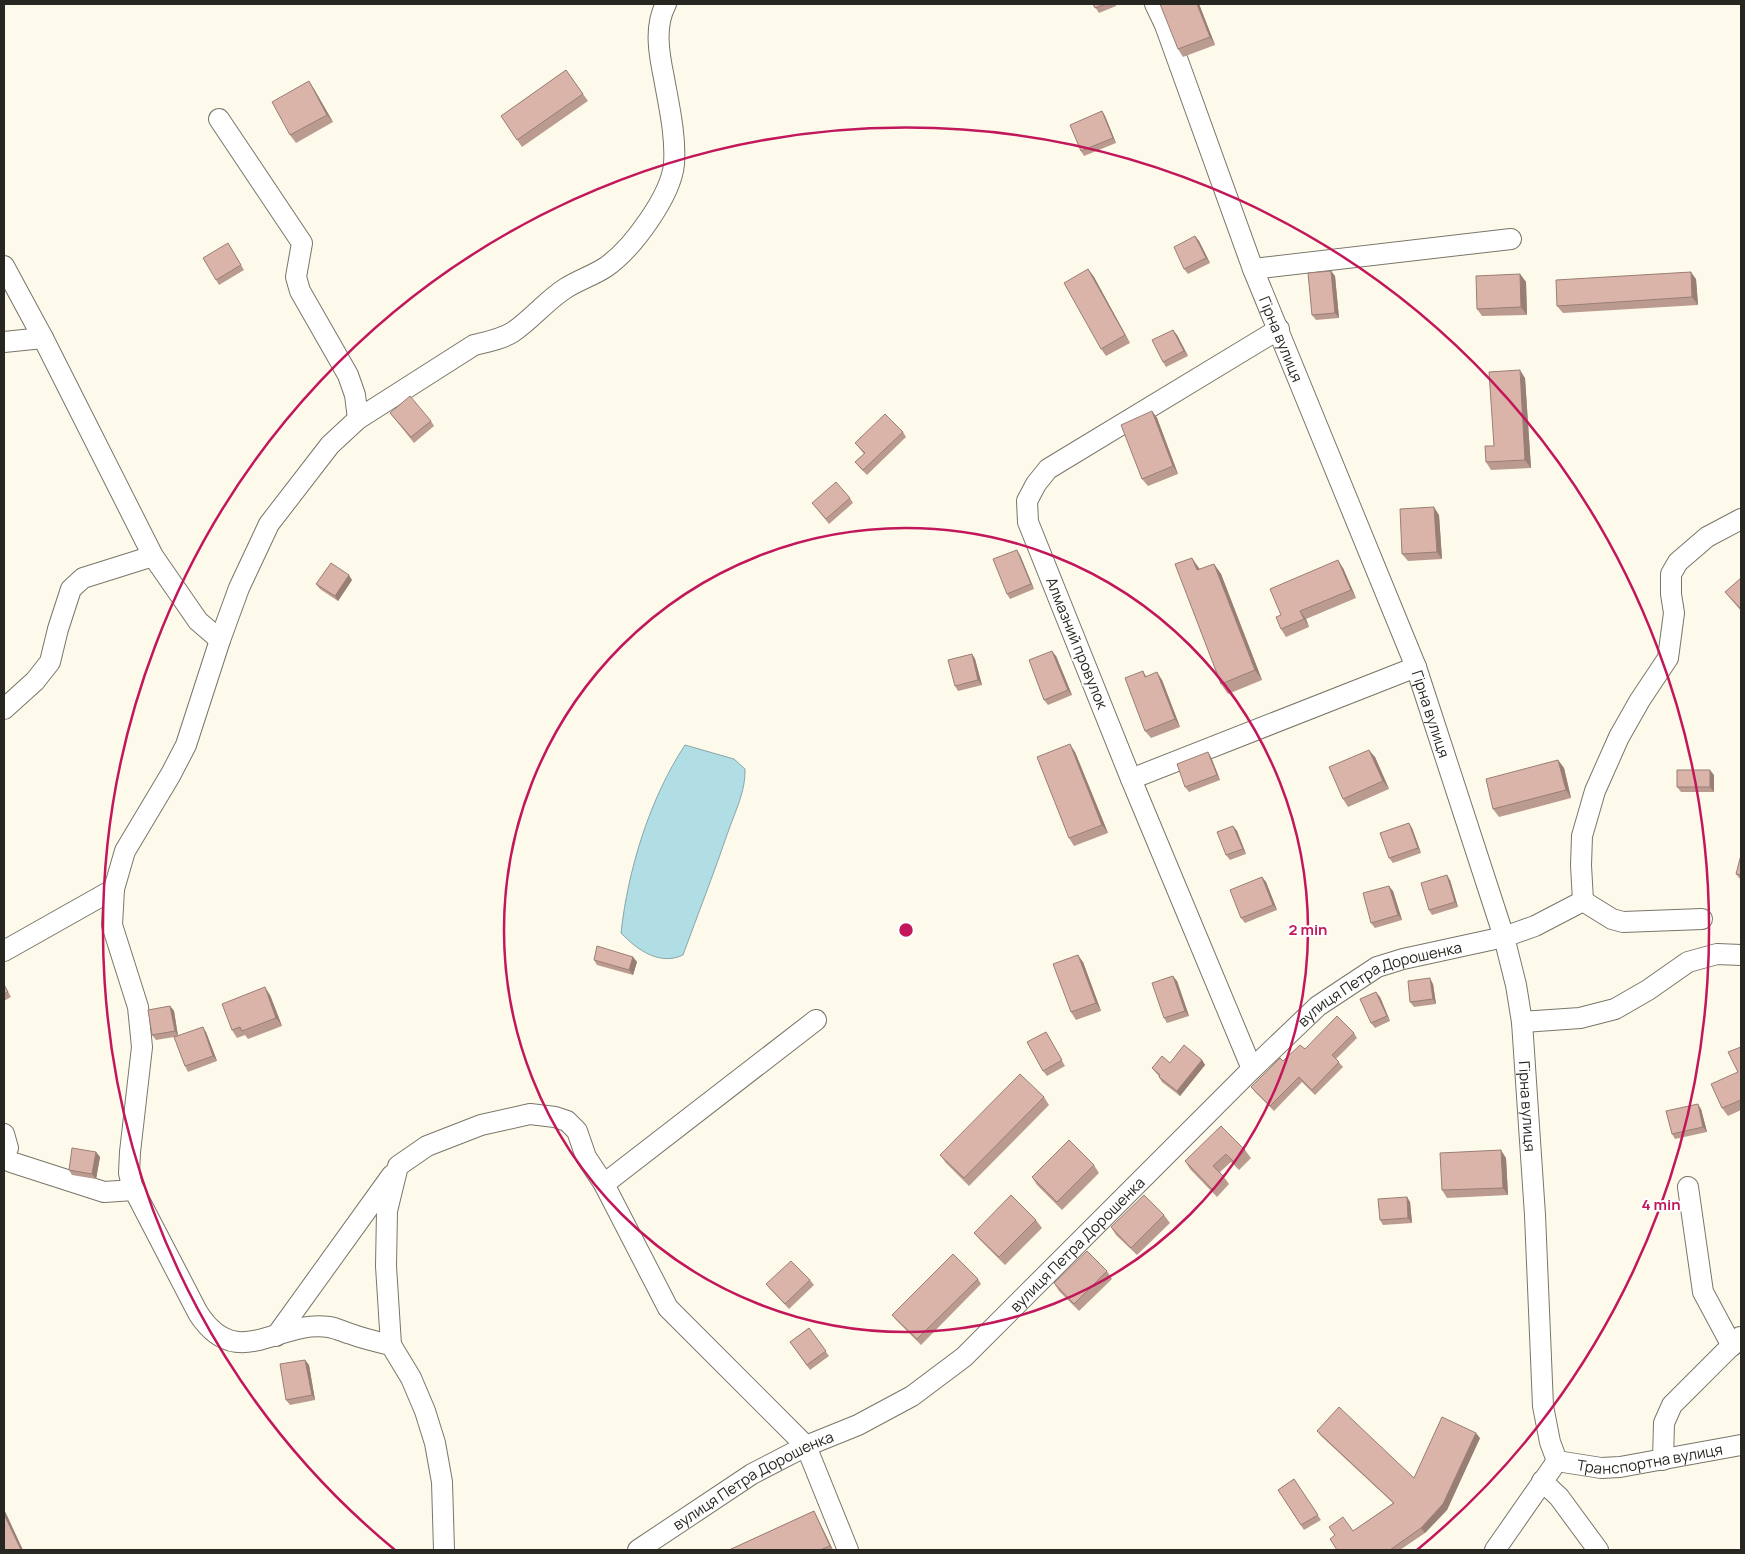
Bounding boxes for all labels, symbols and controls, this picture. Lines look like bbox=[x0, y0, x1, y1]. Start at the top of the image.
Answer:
street label: Гірна вулиця bbox=[1255, 293, 1309, 385]
street label: Алмазний провулок bbox=[1041, 574, 1113, 712]
street label: Гірна вулиця bbox=[1407, 667, 1455, 760]
text: 2 min bbox=[1288, 919, 1328, 940]
centre of rings bbox=[897, 921, 915, 939]
street label: вулиця Петра Дорошенка bbox=[1293, 936, 1464, 1031]
street label: Гірна вулиця bbox=[1514, 1060, 1541, 1152]
street label: вулиця Петра Дорошенка bbox=[1005, 1172, 1149, 1316]
text: 4 min bbox=[1641, 1194, 1681, 1215]
street label: вулиця Петра Дорошенка bbox=[668, 1426, 836, 1535]
street label: Транспортна вулиця bbox=[1576, 1438, 1724, 1479]

